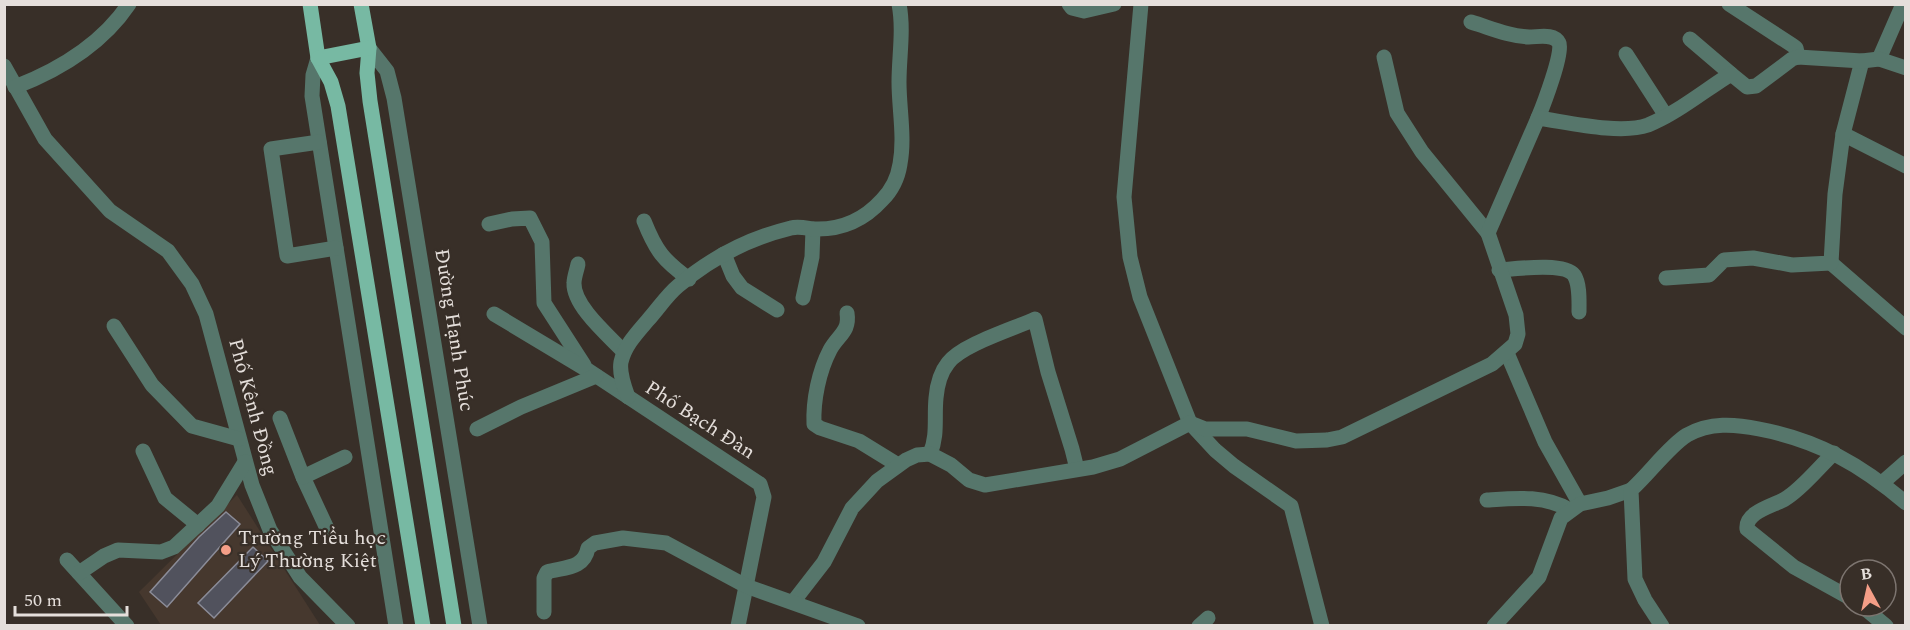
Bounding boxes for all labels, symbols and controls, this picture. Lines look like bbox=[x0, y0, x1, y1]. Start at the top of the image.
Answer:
street label: Đường Hạnh Phúc bbox=[426, 246, 482, 414]
street label: Phố Kênh Đồng bbox=[220, 335, 286, 479]
street label: Phố Bạch Đàn bbox=[639, 373, 761, 467]
place label: Trường Tiểu học Lý Thường Kiệt bbox=[238, 523, 386, 576]
marker: Trường Tiểu học Lý Thường Kiệt bbox=[219, 543, 233, 557]
north arrow bbox=[1838, 558, 1898, 618]
text: B bbox=[1859, 561, 1873, 587]
scale bar bbox=[15, 579, 128, 617]
text: 50 m bbox=[24, 587, 62, 614]

